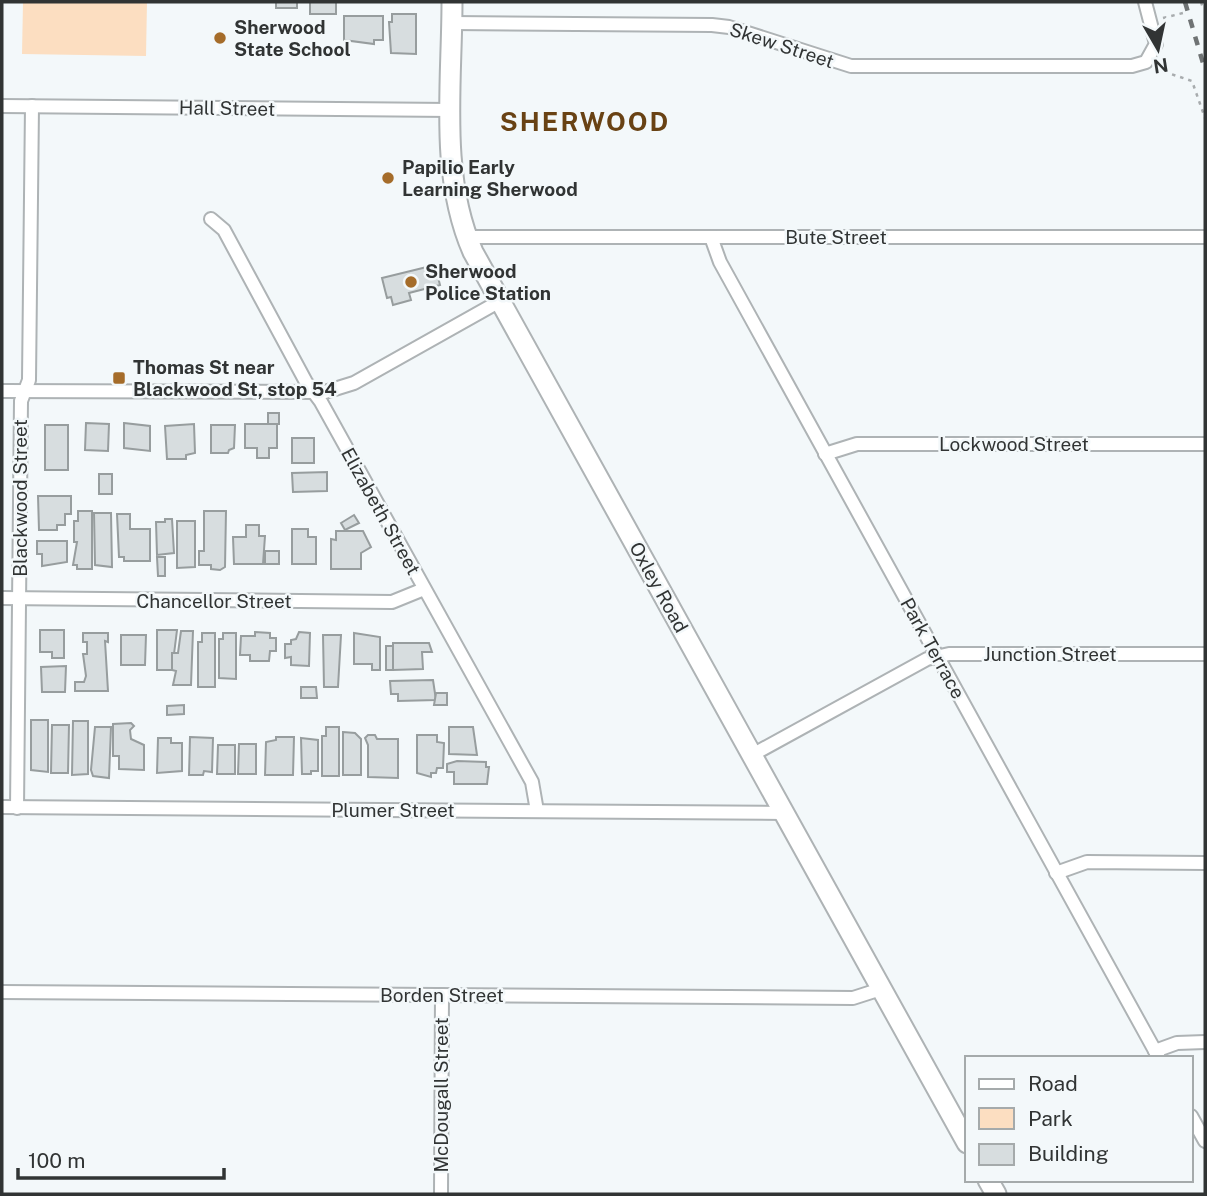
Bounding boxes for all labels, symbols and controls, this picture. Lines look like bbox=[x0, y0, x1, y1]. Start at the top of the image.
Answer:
north arrow bbox=[1123, 14, 1193, 84]
place label: Sherwood State School bbox=[234, 16, 351, 60]
street label: Skew Street bbox=[727, 18, 837, 72]
marker: Sherwood State School bbox=[212, 30, 228, 46]
text: N bbox=[1152, 54, 1170, 78]
street label: Hall Street bbox=[179, 96, 275, 120]
district label: SHERWOOD bbox=[500, 106, 670, 137]
place label: Papilio Early Learning Sherwood bbox=[402, 156, 578, 200]
marker: Papilio Early Learning Sherwood bbox=[380, 170, 396, 186]
street label: Bute Street bbox=[785, 226, 887, 248]
place label: Sherwood Police Station bbox=[425, 260, 551, 304]
marker: Sherwood Police Station bbox=[403, 274, 419, 290]
place label: Thomas St near Blackwood St, stop 54 bbox=[133, 356, 337, 400]
marker: Thomas St near Blackwood St, stop 54 bbox=[111, 370, 127, 386]
street label: Blackwood Street bbox=[9, 419, 31, 577]
street label: Lockwood Street bbox=[939, 433, 1089, 455]
street label: Elizabeth Street bbox=[337, 444, 425, 578]
street label: Oxley Road bbox=[625, 538, 693, 636]
street label: Chancellor Street bbox=[136, 590, 292, 612]
street label: Park Terrace bbox=[896, 594, 970, 702]
street label: Junction Street bbox=[983, 643, 1117, 665]
street label: Plumer Street bbox=[331, 799, 455, 821]
street label: Borden Street bbox=[380, 984, 504, 1006]
street label: McDougall Street bbox=[430, 1017, 452, 1173]
legend bbox=[965, 1056, 1193, 1182]
text: Road bbox=[1028, 1071, 1078, 1096]
text: Park bbox=[1028, 1106, 1073, 1131]
scale bar bbox=[18, 1136, 224, 1180]
text: Building bbox=[1028, 1141, 1109, 1166]
text: 100 m bbox=[28, 1148, 85, 1173]

